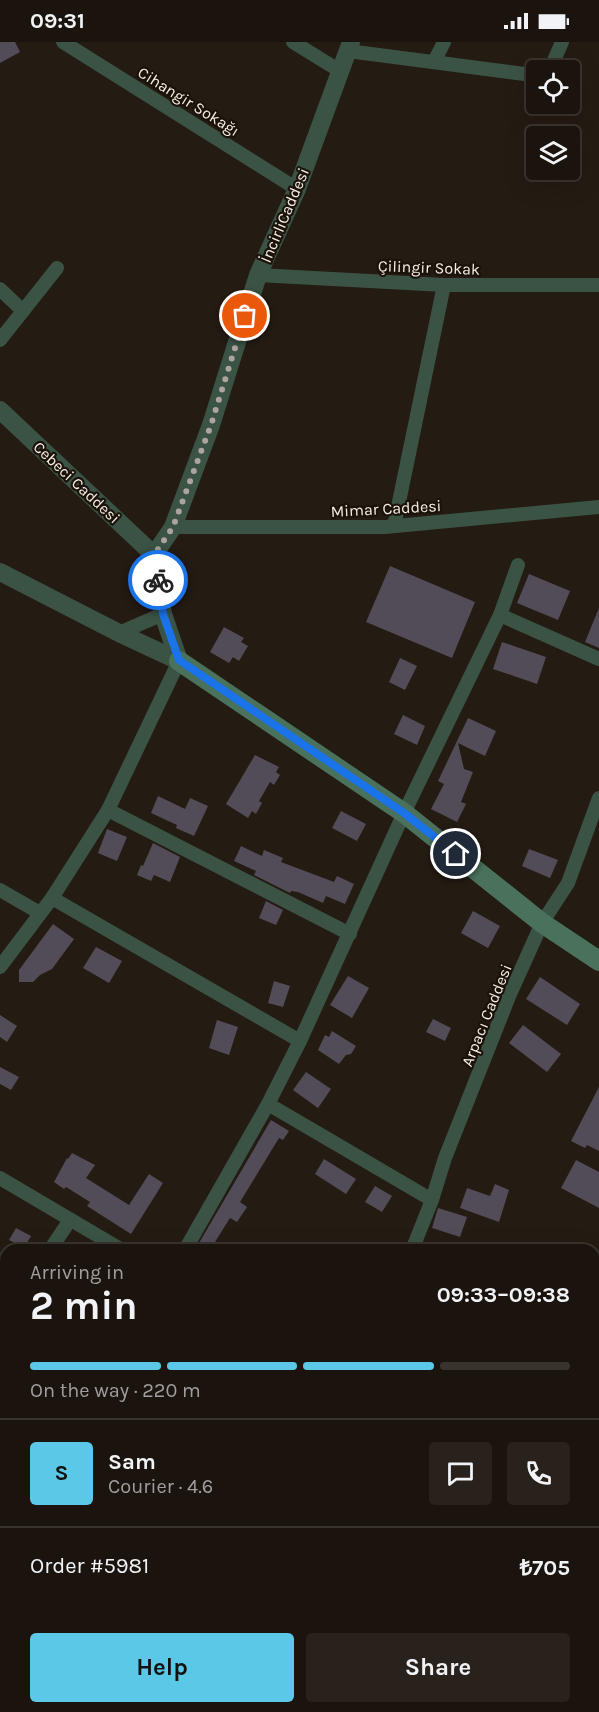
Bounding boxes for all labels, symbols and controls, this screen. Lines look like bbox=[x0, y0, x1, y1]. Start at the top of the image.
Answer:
text: 09:31 bbox=[30, 8, 85, 34]
map controls bbox=[526, 60, 580, 180]
button: locate bbox=[526, 60, 580, 114]
street label: Cihangir Sokağı bbox=[134, 63, 243, 140]
button: layers bbox=[526, 126, 580, 180]
street label: İncirliCaddesi bbox=[256, 165, 313, 265]
street label: Çilingir Sokak bbox=[378, 256, 480, 279]
pin bbox=[219, 290, 270, 341]
icon: bag bbox=[228, 299, 261, 332]
street label: Cebeci Caddesi bbox=[29, 437, 124, 527]
street label: Mimar Caddesi bbox=[330, 496, 442, 521]
courier bbox=[128, 550, 188, 610]
icon: bike bbox=[142, 564, 175, 597]
pin bbox=[430, 828, 481, 879]
icon: home bbox=[439, 837, 472, 870]
street label: Arpacı Caddesi bbox=[457, 961, 516, 1069]
text: Arriving in bbox=[30, 1261, 124, 1284]
text: 09:33–09:38 bbox=[437, 1282, 570, 1308]
text: 2 min bbox=[30, 1283, 138, 1329]
text: On the way · 220 m bbox=[30, 1379, 201, 1402]
button: chat bbox=[429, 1442, 492, 1505]
button: phone bbox=[507, 1442, 570, 1505]
text: Sam bbox=[108, 1449, 156, 1475]
text: S bbox=[54, 1460, 69, 1486]
text: Courier · 4.6 bbox=[108, 1475, 213, 1498]
text: Order #5981 bbox=[30, 1553, 149, 1579]
text: ₺705 bbox=[520, 1555, 570, 1581]
button: Help bbox=[30, 1633, 294, 1702]
button: Share bbox=[306, 1633, 570, 1702]

